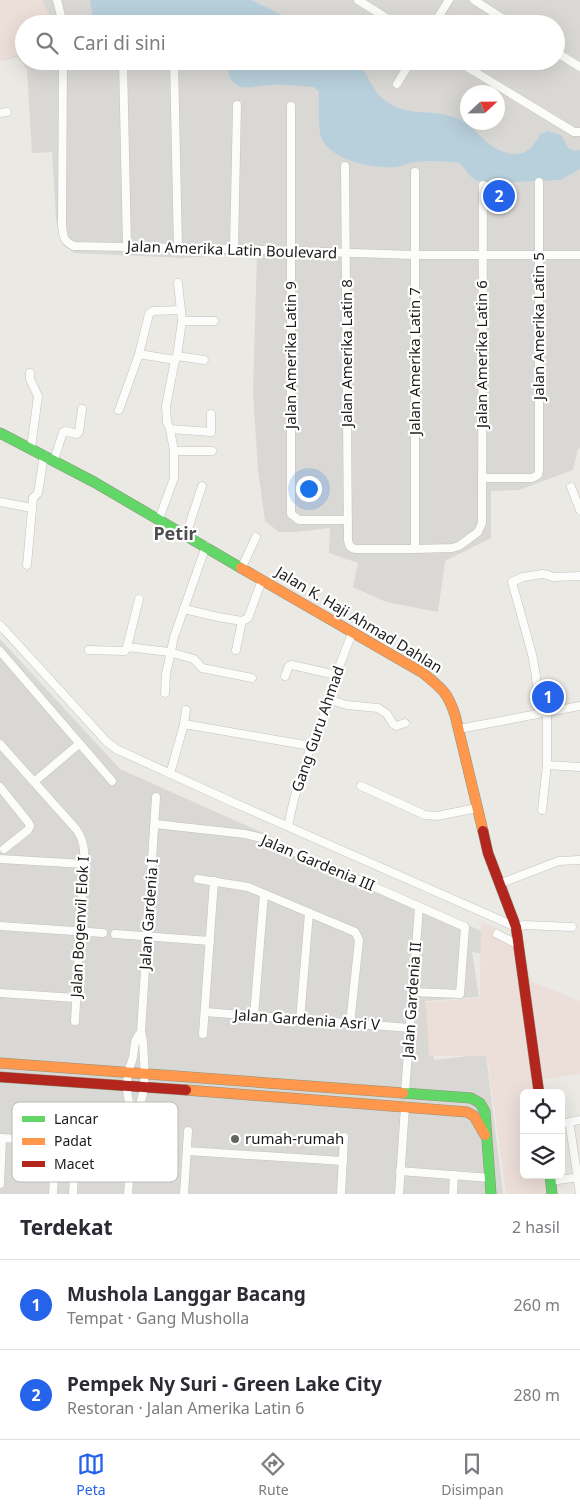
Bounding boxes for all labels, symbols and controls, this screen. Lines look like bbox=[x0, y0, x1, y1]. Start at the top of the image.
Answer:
search box bbox=[15, 15, 565, 70]
icon: search bbox=[33, 29, 61, 57]
text: Cari di sini bbox=[73, 30, 166, 56]
north arrow bbox=[460, 85, 505, 130]
pin: 2 bbox=[483, 177, 515, 215]
street label: Jalan Amerika Latin Boulevard bbox=[125, 235, 338, 263]
street label: Jalan Amerika Latin 5 bbox=[528, 252, 548, 402]
street label: Jalan Amerika Latin 8 bbox=[336, 279, 356, 429]
street label: Jalan Amerika Latin 6 bbox=[471, 280, 491, 430]
street label: Jalan Amerika Latin 9 bbox=[280, 281, 300, 431]
street label: Jalan Amerika Latin 7 bbox=[404, 287, 424, 437]
your location bbox=[296, 476, 322, 502]
district label: Petir bbox=[153, 521, 197, 545]
street label: Jalan K. Haji Ahmad Dahlan bbox=[271, 560, 447, 677]
street label: Gang Guru Ahmad bbox=[286, 663, 348, 794]
pin: 1 bbox=[532, 678, 564, 716]
street label: Jalan Gardenia III bbox=[257, 828, 378, 895]
street label: Jalan Bogenvil Elok I bbox=[65, 856, 93, 1000]
street label: Jalan Gardenia I bbox=[134, 858, 162, 972]
street label: Jalan Gardenia II bbox=[397, 941, 425, 1061]
street label: Jalan Gardenia Asri V bbox=[232, 1004, 381, 1034]
map controls bbox=[520, 1089, 565, 1179]
button: locate bbox=[520, 1089, 565, 1134]
legend bbox=[12, 1102, 178, 1182]
text: Lancar bbox=[54, 1109, 98, 1128]
place label: rumah-rumah bbox=[245, 1128, 344, 1148]
text: Padat bbox=[54, 1131, 92, 1150]
marker: rumah-rumah bbox=[229, 1133, 241, 1145]
button: layers bbox=[520, 1134, 565, 1179]
text: Macet bbox=[54, 1154, 94, 1173]
text: Terdekat bbox=[20, 1213, 113, 1241]
text: 2 hasil bbox=[512, 1216, 560, 1238]
text: Mushola Langgar Bacang bbox=[67, 1281, 306, 1307]
text: 1 bbox=[31, 1294, 41, 1316]
text: 260 m bbox=[513, 1294, 560, 1316]
text: Tempat · Gang Musholla bbox=[67, 1307, 249, 1329]
text: Pempek Ny Suri - Green Lake City bbox=[67, 1371, 382, 1397]
text: 2 bbox=[31, 1384, 41, 1406]
text: 280 m bbox=[513, 1384, 560, 1406]
text: Restoran · Jalan Amerika Latin 6 bbox=[67, 1397, 304, 1419]
tab: Peta bbox=[76, 1450, 106, 1499]
tab: Rute bbox=[258, 1450, 289, 1499]
tab: Disimpan bbox=[441, 1450, 504, 1499]

